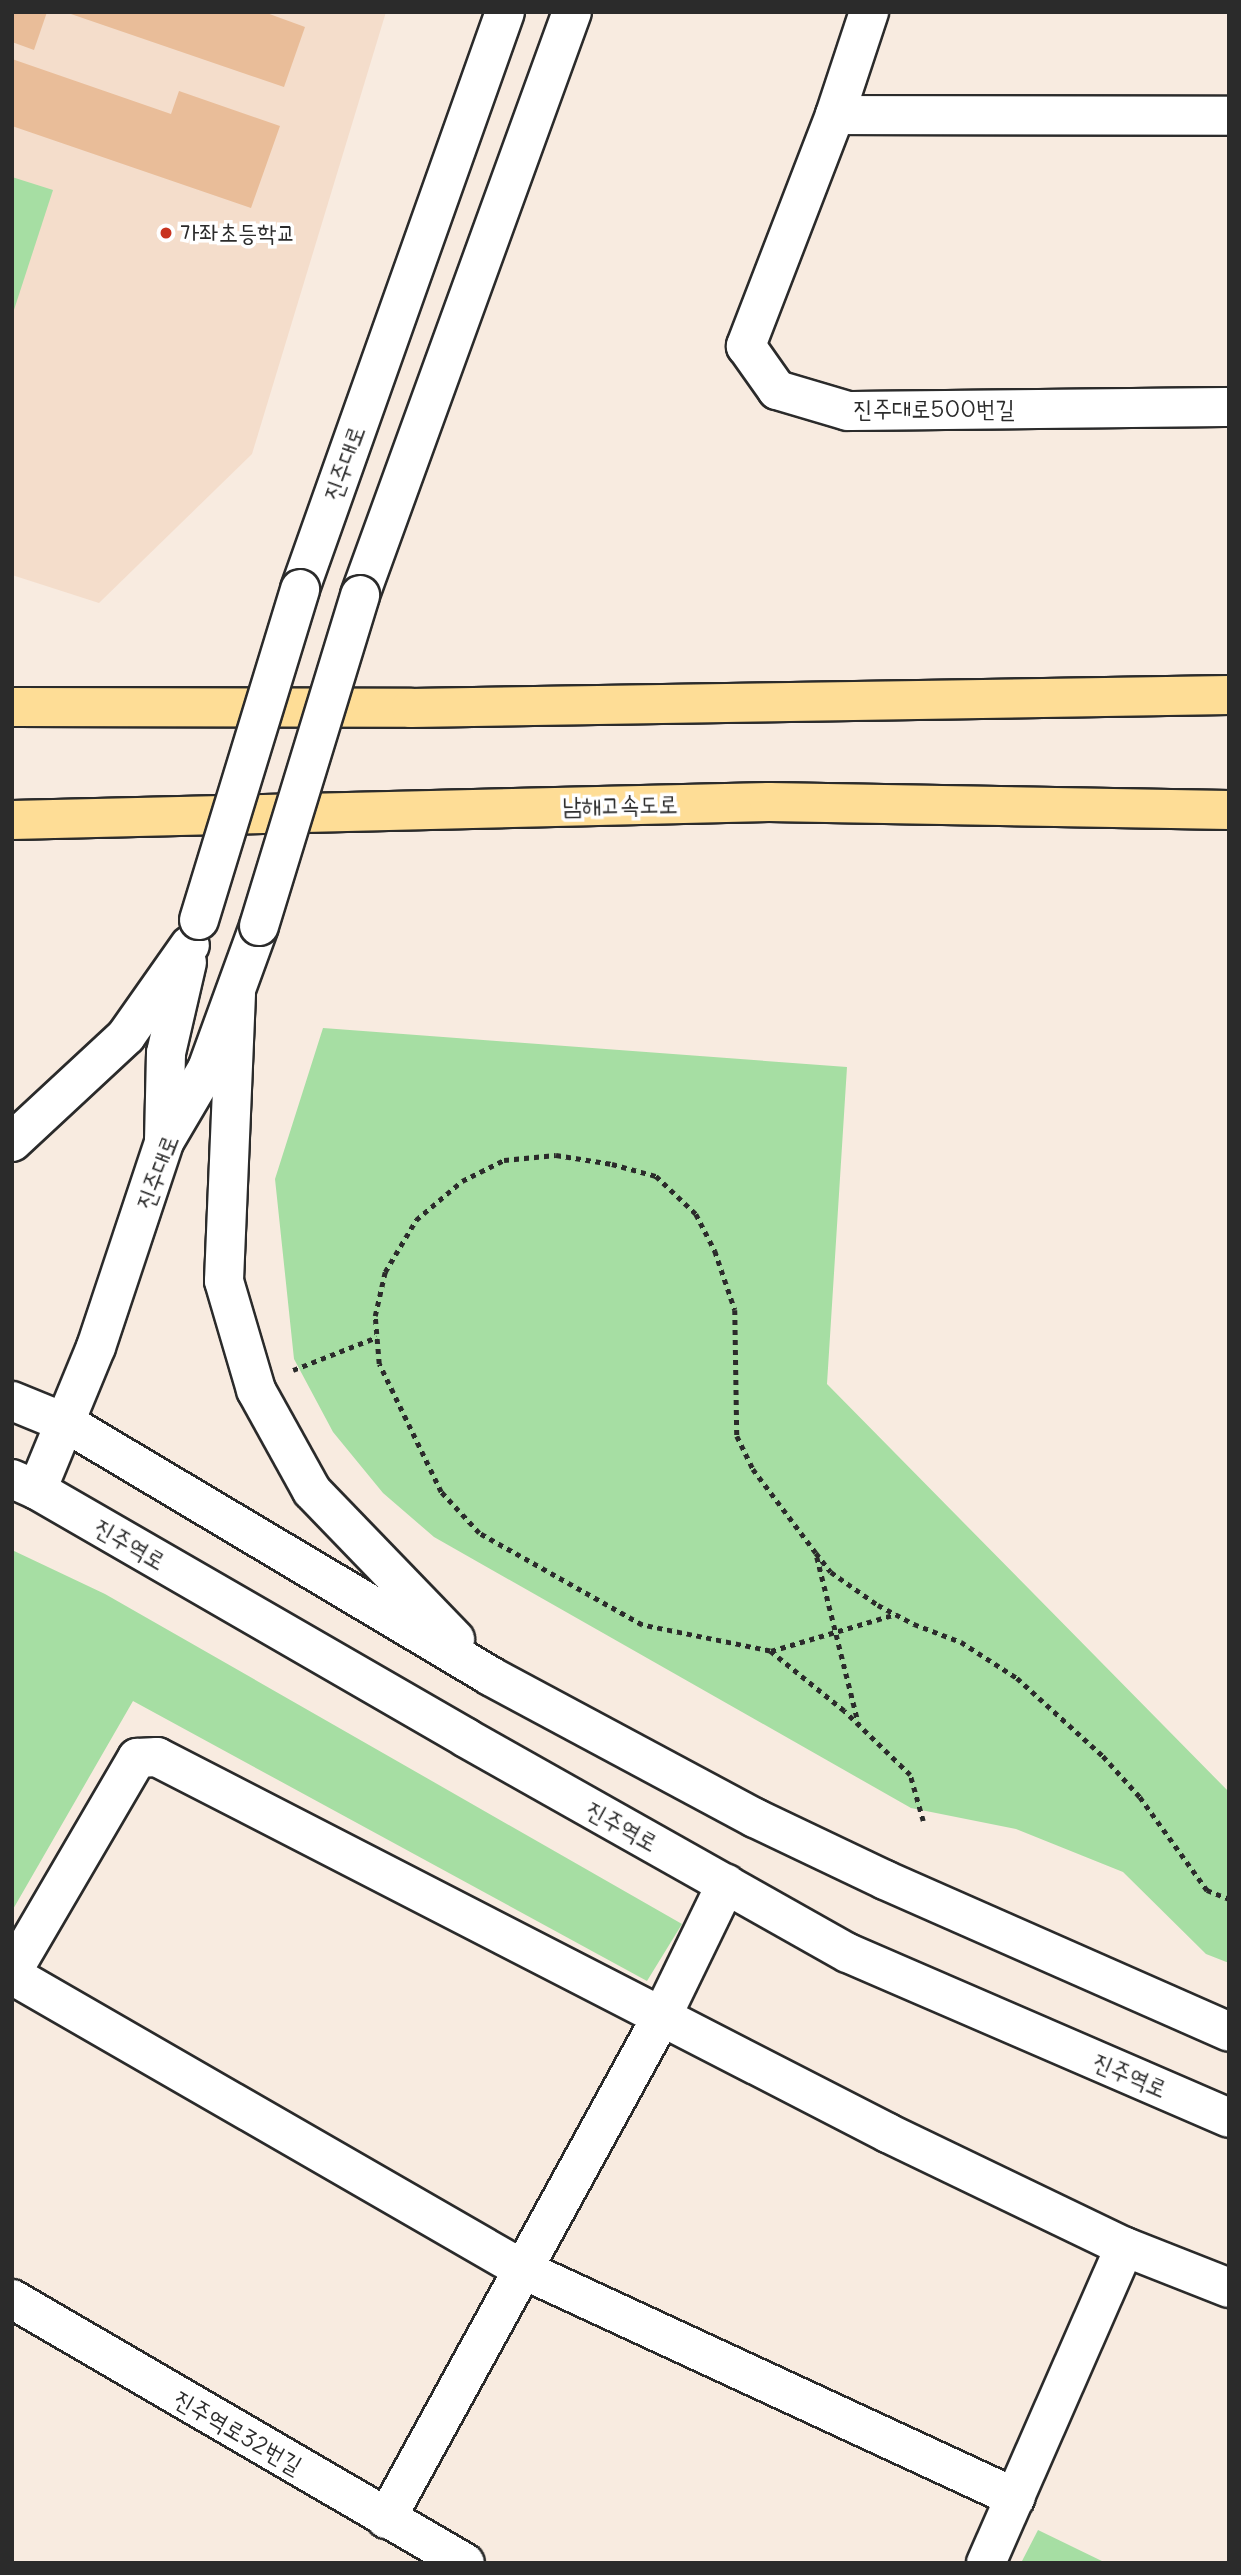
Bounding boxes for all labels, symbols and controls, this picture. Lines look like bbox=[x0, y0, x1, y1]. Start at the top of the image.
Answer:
place label: 가좌초등학교 bbox=[180, 219, 296, 247]
marker: 가좌초등학교 bbox=[158, 225, 174, 241]
street label: 진주대로500번길 bbox=[853, 395, 1015, 423]
street label: 진주대로 bbox=[317, 422, 371, 504]
street label: 남해고속도로 bbox=[562, 790, 678, 820]
street label: 진주대로 bbox=[130, 1131, 184, 1213]
street label: 진주역로 bbox=[89, 1512, 171, 1576]
street label: 진주역로 bbox=[581, 1795, 663, 1857]
street label: 진주역로 bbox=[1089, 2047, 1171, 2103]
street label: 진주역로32번길 bbox=[169, 2384, 307, 2480]

